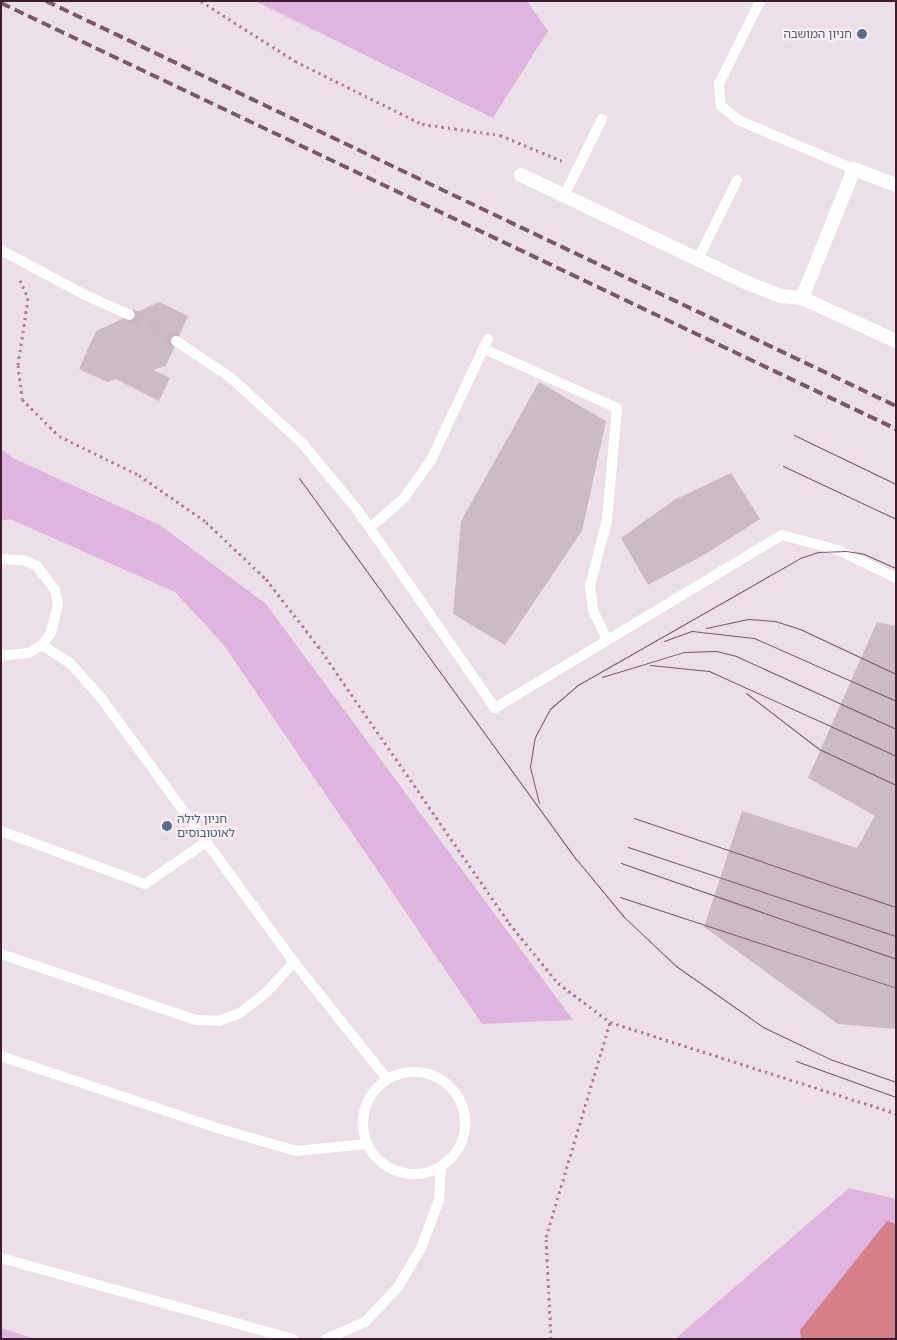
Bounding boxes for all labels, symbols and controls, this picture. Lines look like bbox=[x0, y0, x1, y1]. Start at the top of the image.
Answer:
place label: חניון המושבה bbox=[783, 27, 852, 41]
marker: חניון המושבה bbox=[856, 28, 868, 40]
place label: חניון לילה לאוטובוסים bbox=[177, 812, 235, 840]
marker: חניון לילה לאוטובוסים bbox=[161, 820, 173, 832]

